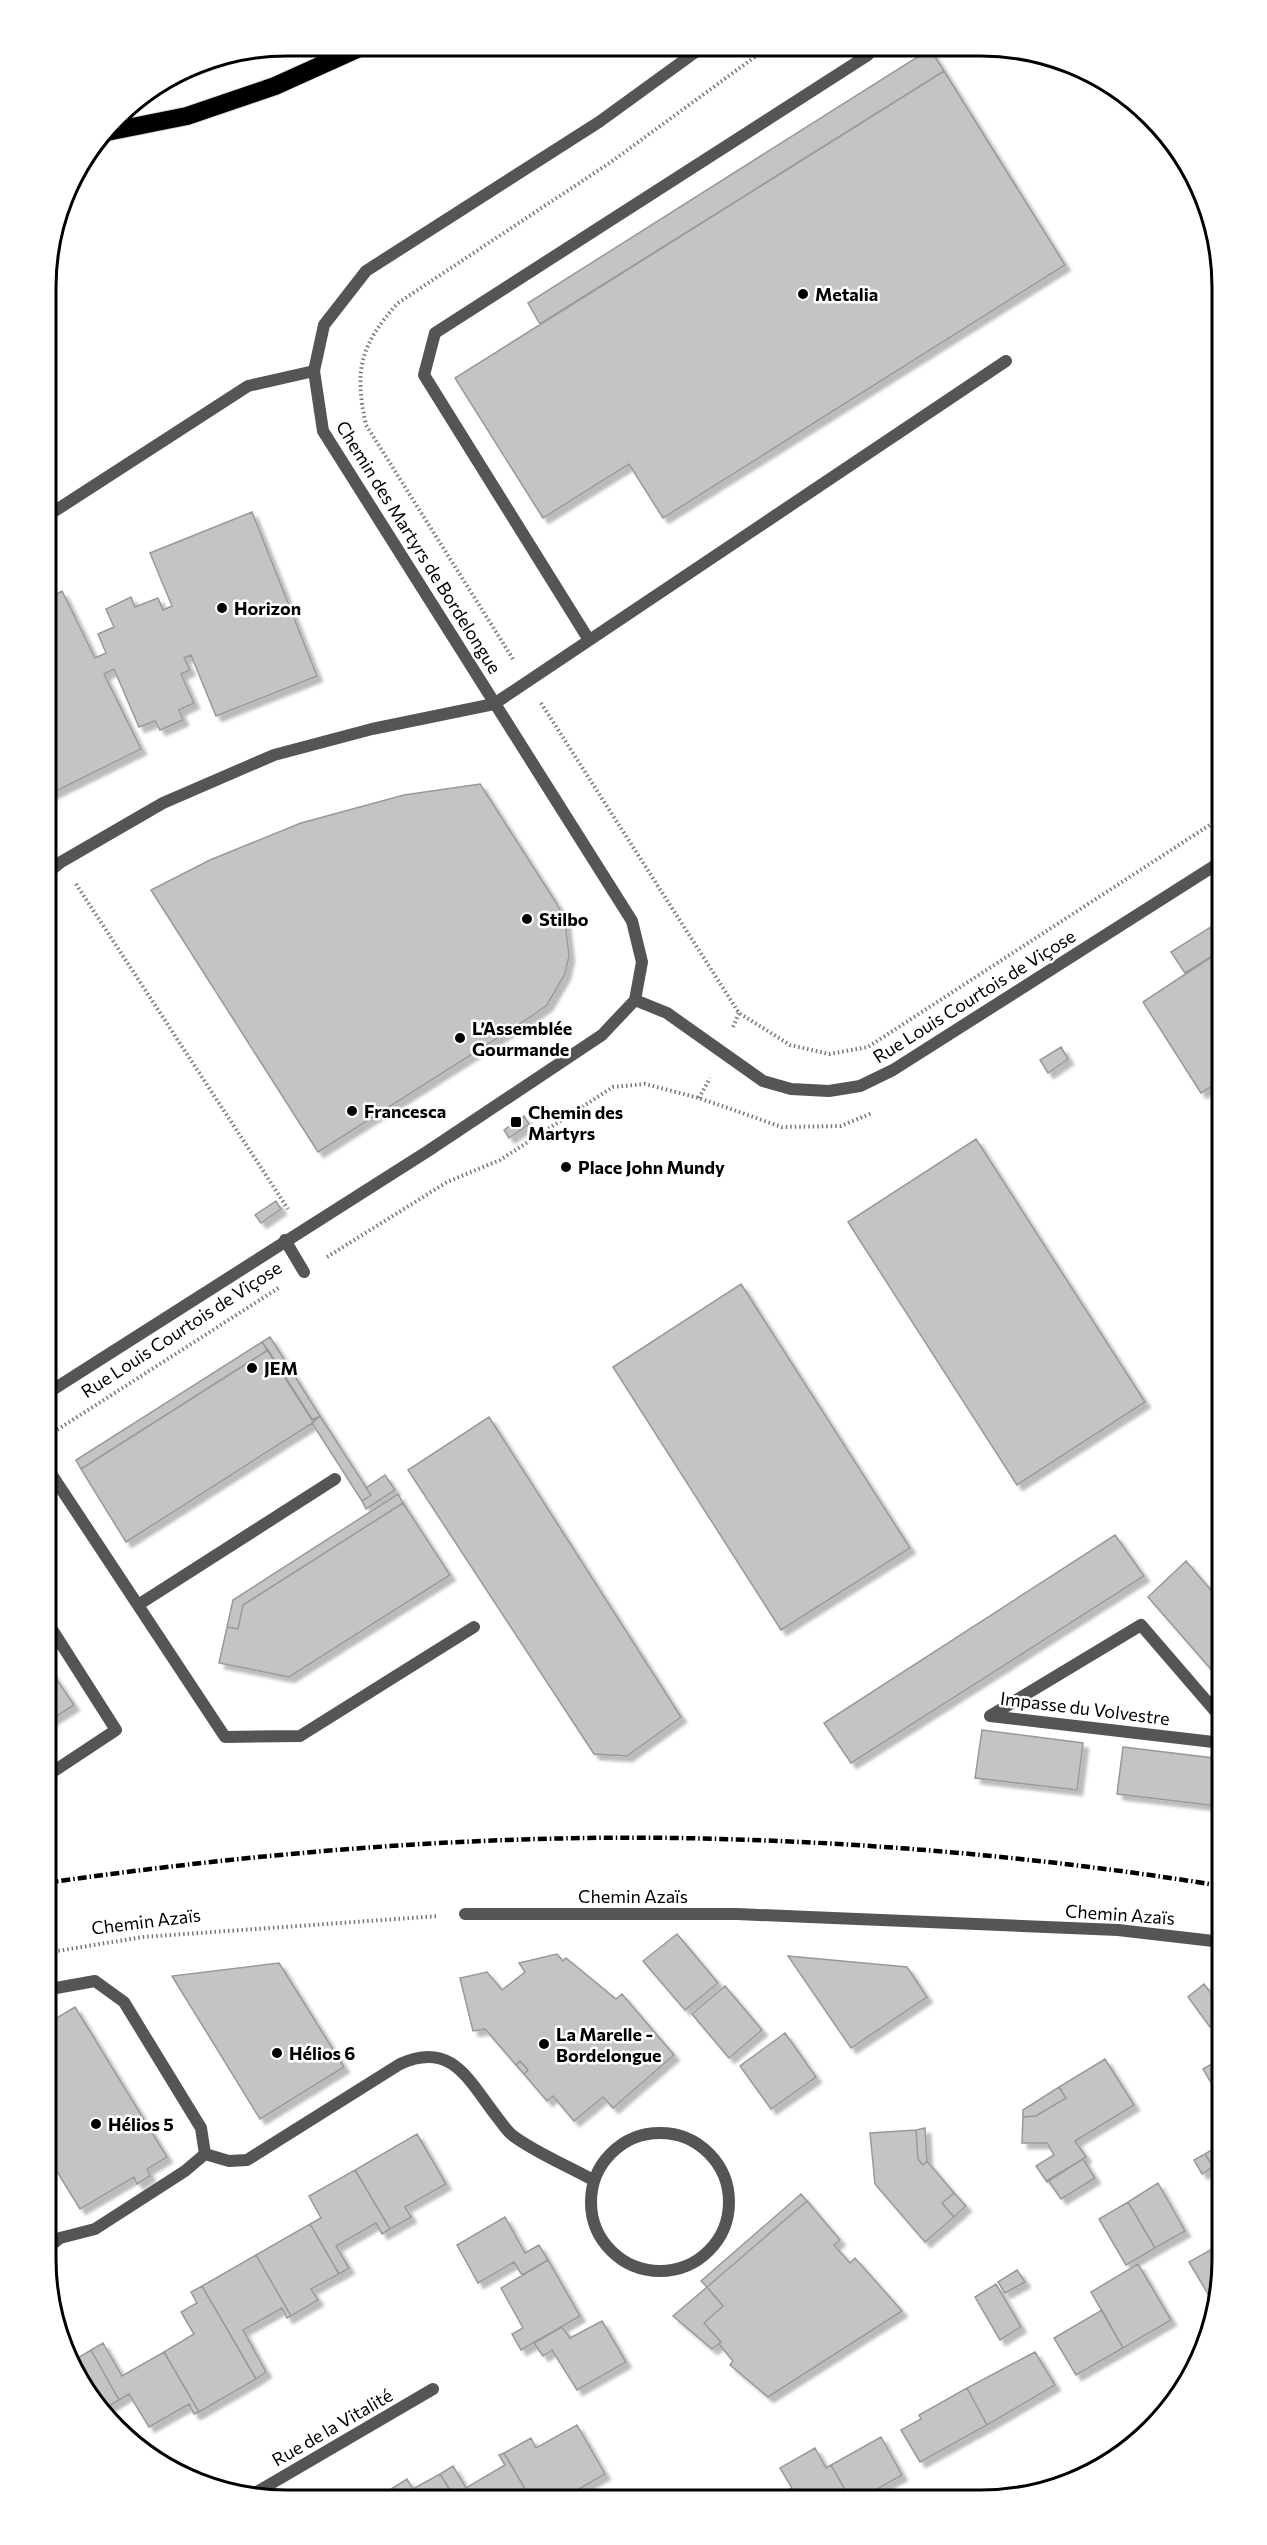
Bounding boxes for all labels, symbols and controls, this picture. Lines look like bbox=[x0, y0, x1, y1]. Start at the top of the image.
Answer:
place label: Metalia bbox=[815, 283, 878, 305]
marker: Metalia bbox=[796, 287, 810, 301]
street label: Chemin des Martyrs de Bordelongue bbox=[332, 416, 506, 678]
place label: Horizon bbox=[234, 597, 301, 619]
marker: Horizon bbox=[215, 601, 229, 615]
place label: Stilbo bbox=[539, 908, 589, 930]
marker: Stilbo bbox=[520, 912, 534, 926]
street label: Rue Louis Courtois de Viçose bbox=[869, 925, 1079, 1067]
place label: L’Assemblée Gourmande bbox=[472, 1017, 572, 1060]
marker: L’Assemblée Gourmande bbox=[453, 1031, 467, 1045]
place label: Francesca bbox=[364, 1100, 446, 1122]
place label: Chemin des Martyrs bbox=[528, 1101, 623, 1144]
marker: Francesca bbox=[345, 1104, 359, 1118]
marker: Chemin des Martyrs bbox=[509, 1115, 523, 1129]
place label: Place John Mundy bbox=[578, 1156, 725, 1178]
marker: Place John Mundy bbox=[559, 1160, 573, 1174]
street label: Rue Louis Courtois de Viçose bbox=[77, 1256, 285, 1402]
place label: JEM bbox=[264, 1357, 298, 1379]
marker: JEM bbox=[245, 1361, 259, 1375]
street label: Impasse du Volvestre bbox=[999, 1687, 1171, 1729]
street label: Chemin Azaïs bbox=[578, 1885, 688, 1907]
street label: Chemin Azaïs bbox=[1064, 1899, 1176, 1929]
street label: Chemin Azaïs bbox=[90, 1903, 202, 1939]
place label: La Marelle - Bordelongue bbox=[556, 2023, 662, 2066]
marker: La Marelle - Bordelongue bbox=[537, 2037, 551, 2051]
place label: Hélios 6 bbox=[289, 2042, 355, 2064]
marker: Hélios 6 bbox=[270, 2046, 284, 2060]
place label: Hélios 5 bbox=[108, 2113, 174, 2135]
marker: Hélios 5 bbox=[89, 2117, 103, 2131]
street label: Rue de la Vitalité bbox=[268, 2384, 396, 2470]

